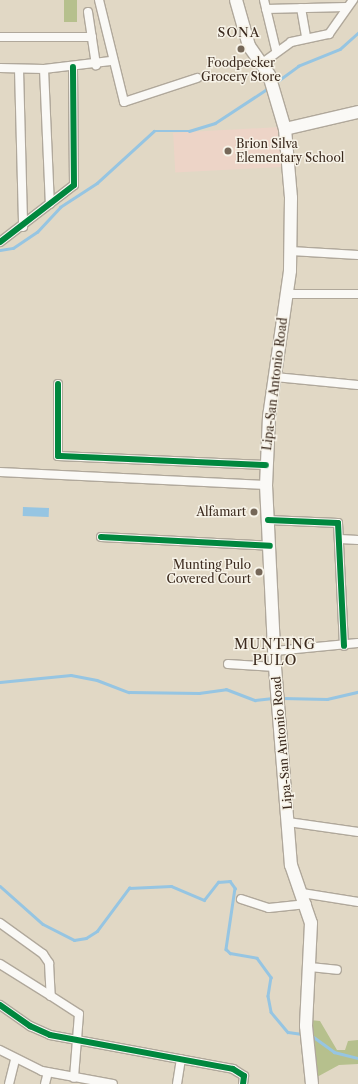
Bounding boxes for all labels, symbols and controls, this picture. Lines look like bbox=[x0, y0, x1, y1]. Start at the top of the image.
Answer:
district label: SONA bbox=[218, 24, 260, 40]
marker: Foodpecker Grocery Store bbox=[236, 44, 246, 54]
place label: Foodpecker Grocery Store bbox=[201, 56, 281, 84]
place label: Brion Silva Elementary School bbox=[236, 137, 345, 165]
marker: Brion Silva Elementary School bbox=[223, 146, 233, 156]
street label: Lipa-San Antonio Road bbox=[260, 316, 290, 452]
place label: Alfamart bbox=[196, 505, 246, 519]
marker: Alfamart bbox=[249, 507, 259, 517]
place label: Munting Pulo Covered Court bbox=[166, 558, 251, 586]
marker: Munting Pulo Covered Court bbox=[254, 567, 264, 577]
district label: MUNTING PULO bbox=[234, 636, 316, 668]
street label: Lipa-San Antonio Road bbox=[269, 675, 295, 811]

